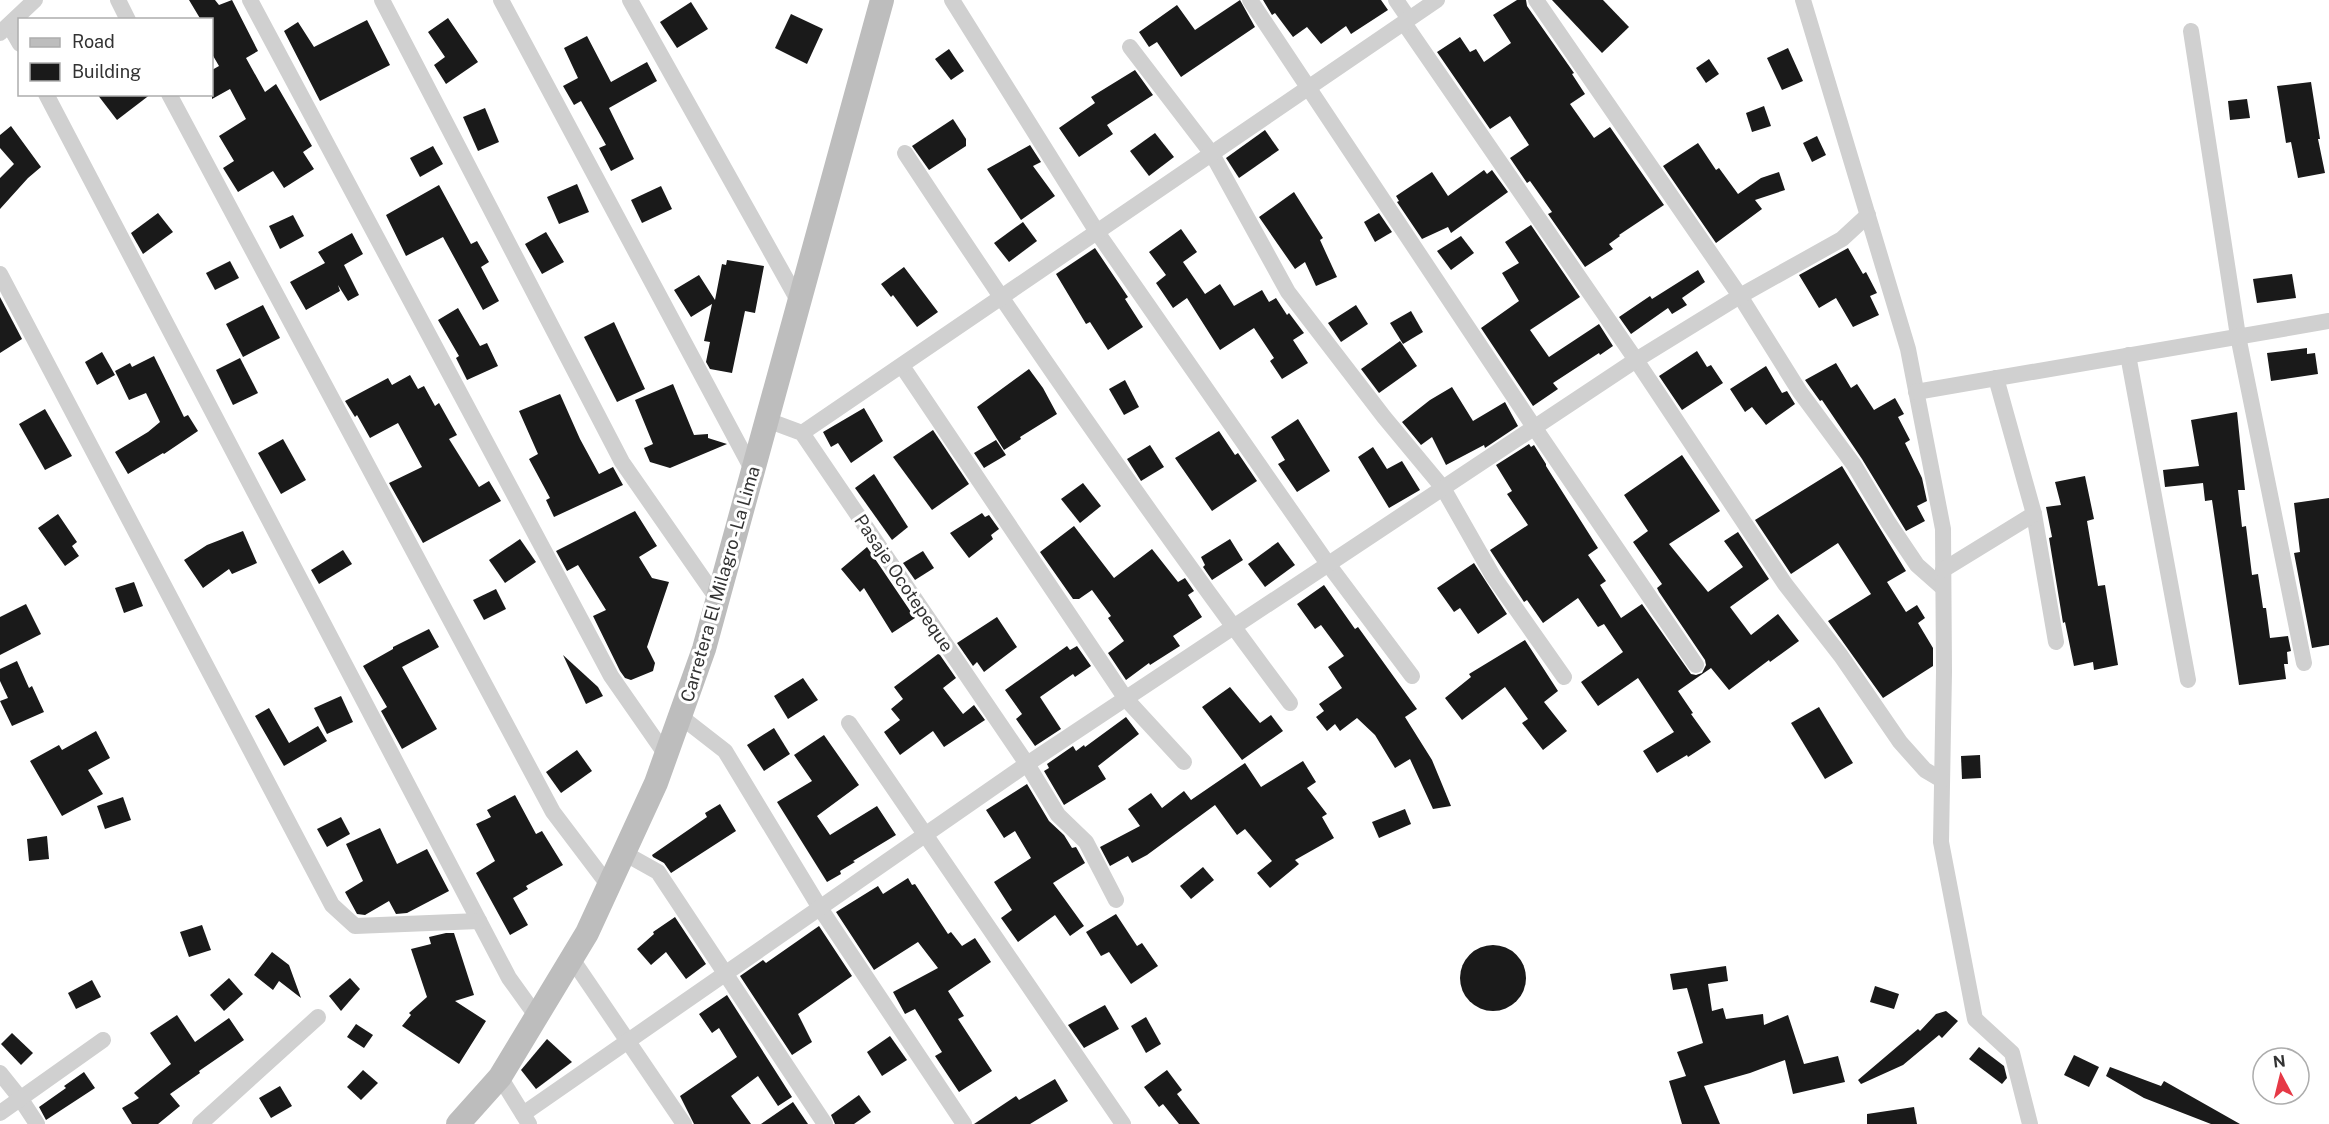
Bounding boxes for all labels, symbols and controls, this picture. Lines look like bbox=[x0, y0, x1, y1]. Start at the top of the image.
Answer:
legend bbox=[18, 18, 213, 96]
text: Road bbox=[72, 31, 115, 52]
text: Building bbox=[72, 61, 141, 82]
street label: Carretera El Milagro - La Lima bbox=[676, 464, 764, 704]
street label: Pasaje Ocotepeque bbox=[850, 510, 958, 656]
north arrow bbox=[2251, 1046, 2311, 1106]
text: N bbox=[2272, 1051, 2287, 1072]

